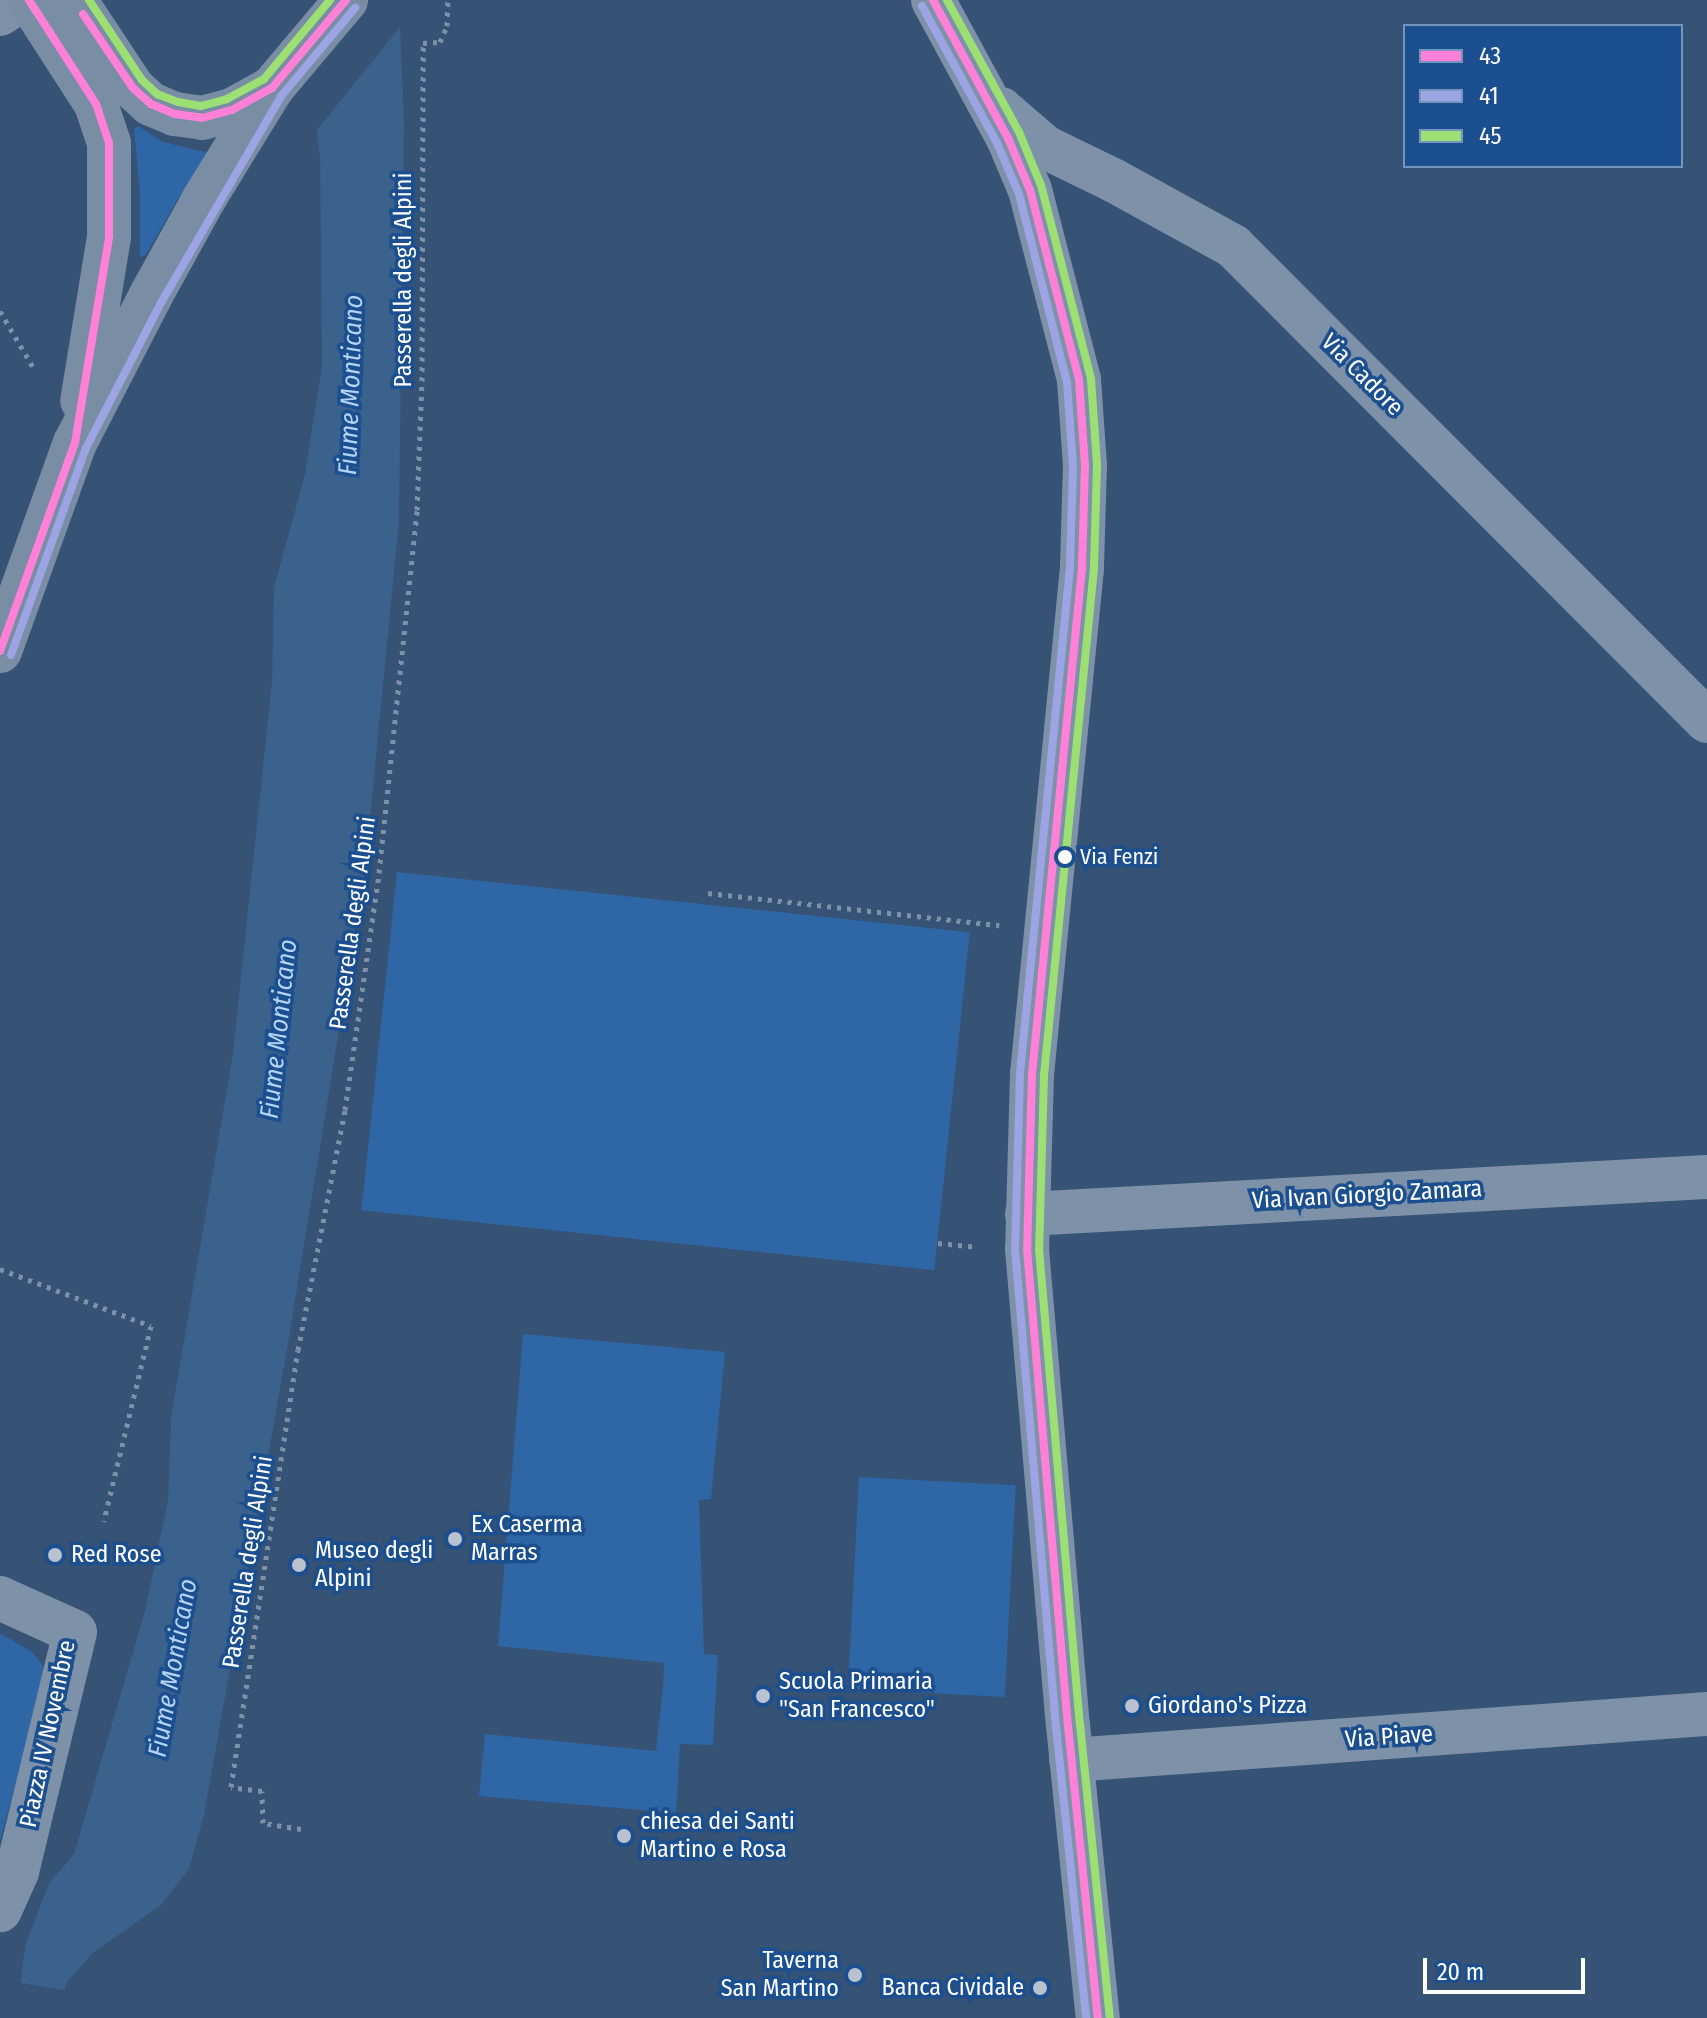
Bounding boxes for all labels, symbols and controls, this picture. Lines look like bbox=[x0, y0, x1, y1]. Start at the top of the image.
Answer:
legend bbox=[1403, 24, 1683, 168]
text: 43 bbox=[1479, 42, 1501, 70]
text: 41 bbox=[1479, 82, 1499, 110]
text: 45 bbox=[1479, 122, 1501, 150]
street label: Passerella degli Alpini bbox=[390, 172, 418, 388]
water label: Fiume Monticano bbox=[332, 294, 370, 476]
street label: Via Cadore bbox=[1315, 328, 1409, 422]
street label: Passerella degli Alpini bbox=[324, 815, 382, 1031]
place label: Via Fenzi bbox=[1080, 844, 1158, 870]
marker: Via Fenzi bbox=[1057, 849, 1073, 865]
water label: Fiume Monticano bbox=[254, 938, 304, 1120]
street label: Via Ivan Giorgio Zamara bbox=[1251, 1175, 1483, 1215]
street label: Passerella degli Alpini bbox=[217, 1454, 279, 1670]
place label: Ex Caserma Marras bbox=[471, 1511, 583, 1567]
marker: Ex Caserma Marras bbox=[446, 1530, 464, 1548]
place label: Museo degli Alpini bbox=[315, 1537, 433, 1593]
place label: Red Rose bbox=[71, 1541, 162, 1569]
marker: Red Rose bbox=[46, 1546, 64, 1564]
marker: Museo degli Alpini bbox=[290, 1556, 308, 1574]
water label: Fiume Monticano bbox=[142, 1576, 204, 1760]
street label: Piazza IV Novembre bbox=[14, 1638, 82, 1830]
place label: Scuola Primaria "San Francesco" bbox=[779, 1668, 935, 1724]
marker: Scuola Primaria "San Francesco" bbox=[754, 1687, 772, 1705]
place label: Giordano's Pizza bbox=[1148, 1692, 1307, 1720]
marker: Giordano's Pizza bbox=[1123, 1697, 1141, 1715]
street label: Via Piave bbox=[1344, 1720, 1434, 1754]
place label: chiesa dei Santi Martino e Rosa bbox=[640, 1808, 795, 1864]
marker: chiesa dei Santi Martino e Rosa bbox=[615, 1827, 633, 1845]
scale bar bbox=[1427, 1942, 1589, 1992]
place label: Taverna San Martino bbox=[721, 1947, 839, 2003]
text: 20 m bbox=[1437, 1958, 1484, 1986]
marker: Taverna San Martino bbox=[846, 1966, 864, 1984]
place label: Banca Cividale bbox=[882, 1974, 1024, 2002]
marker: Banca Cividale bbox=[1031, 1979, 1049, 1997]

